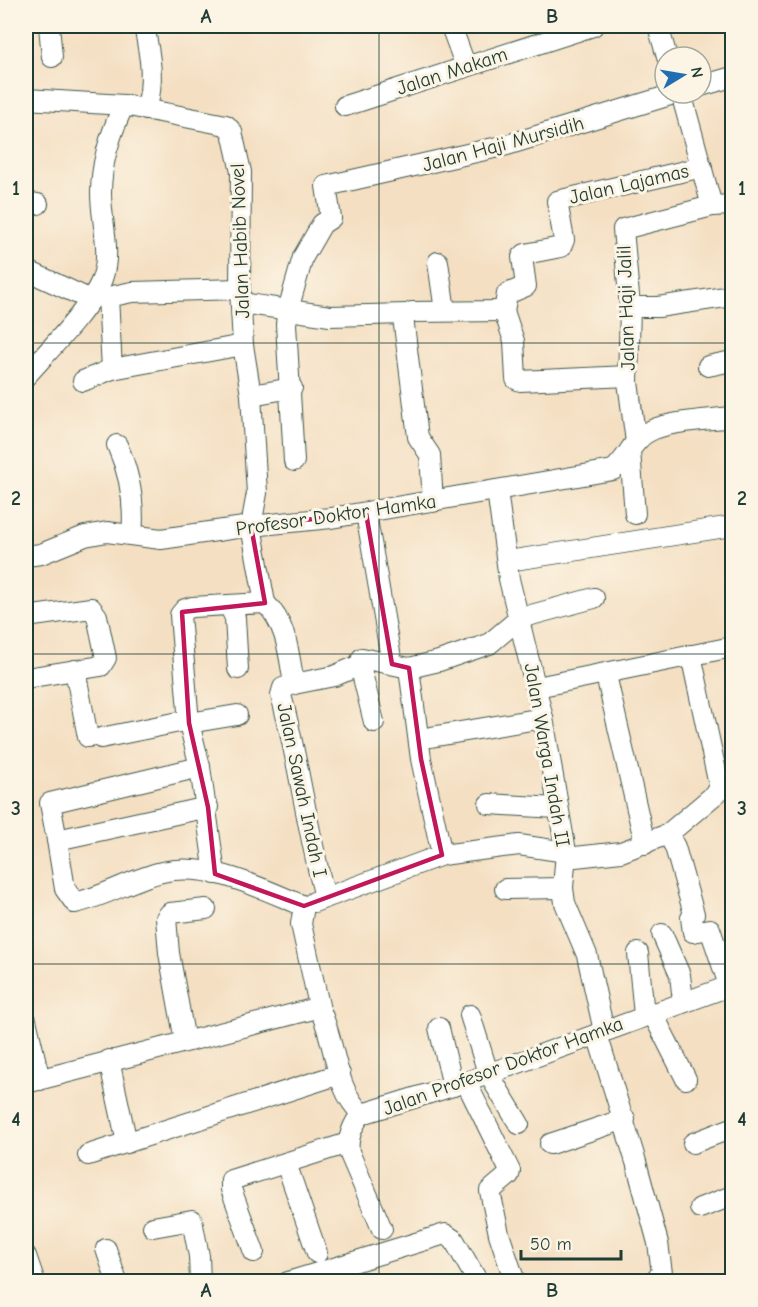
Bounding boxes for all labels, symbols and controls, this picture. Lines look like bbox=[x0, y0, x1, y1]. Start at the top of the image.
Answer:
text: A bbox=[200, 5, 212, 28]
text: B bbox=[546, 5, 558, 28]
street label: Jalan Makam bbox=[394, 42, 510, 100]
north arrow bbox=[653, 45, 713, 105]
text: N bbox=[687, 65, 707, 79]
street label: Jalan Haji Mursidih bbox=[420, 111, 586, 177]
street label: Jalan Lajamas bbox=[567, 159, 691, 209]
street label: Jalan Habib Novel bbox=[226, 163, 254, 319]
text: 1 bbox=[12, 177, 20, 200]
text: 1 bbox=[738, 177, 746, 200]
street label: Jalan Haji Jalil bbox=[612, 245, 640, 371]
text: 2 bbox=[11, 487, 21, 510]
text: 2 bbox=[737, 487, 747, 510]
street label: Profesor Doktor Hamka bbox=[234, 490, 438, 540]
street label: Jalan Warga Indah II bbox=[520, 661, 575, 849]
street label: Jalan Sawah Indah I bbox=[272, 701, 332, 879]
text: 3 bbox=[11, 797, 21, 820]
text: 3 bbox=[737, 797, 747, 820]
street label: Jalan Profesor Doktor Hamka bbox=[380, 1012, 626, 1120]
text: 4 bbox=[11, 1108, 21, 1131]
text: 4 bbox=[737, 1108, 747, 1131]
scale bar bbox=[521, 1223, 622, 1261]
text: 50 m bbox=[530, 1234, 572, 1255]
text: A bbox=[200, 1279, 212, 1302]
text: B bbox=[546, 1279, 558, 1302]

